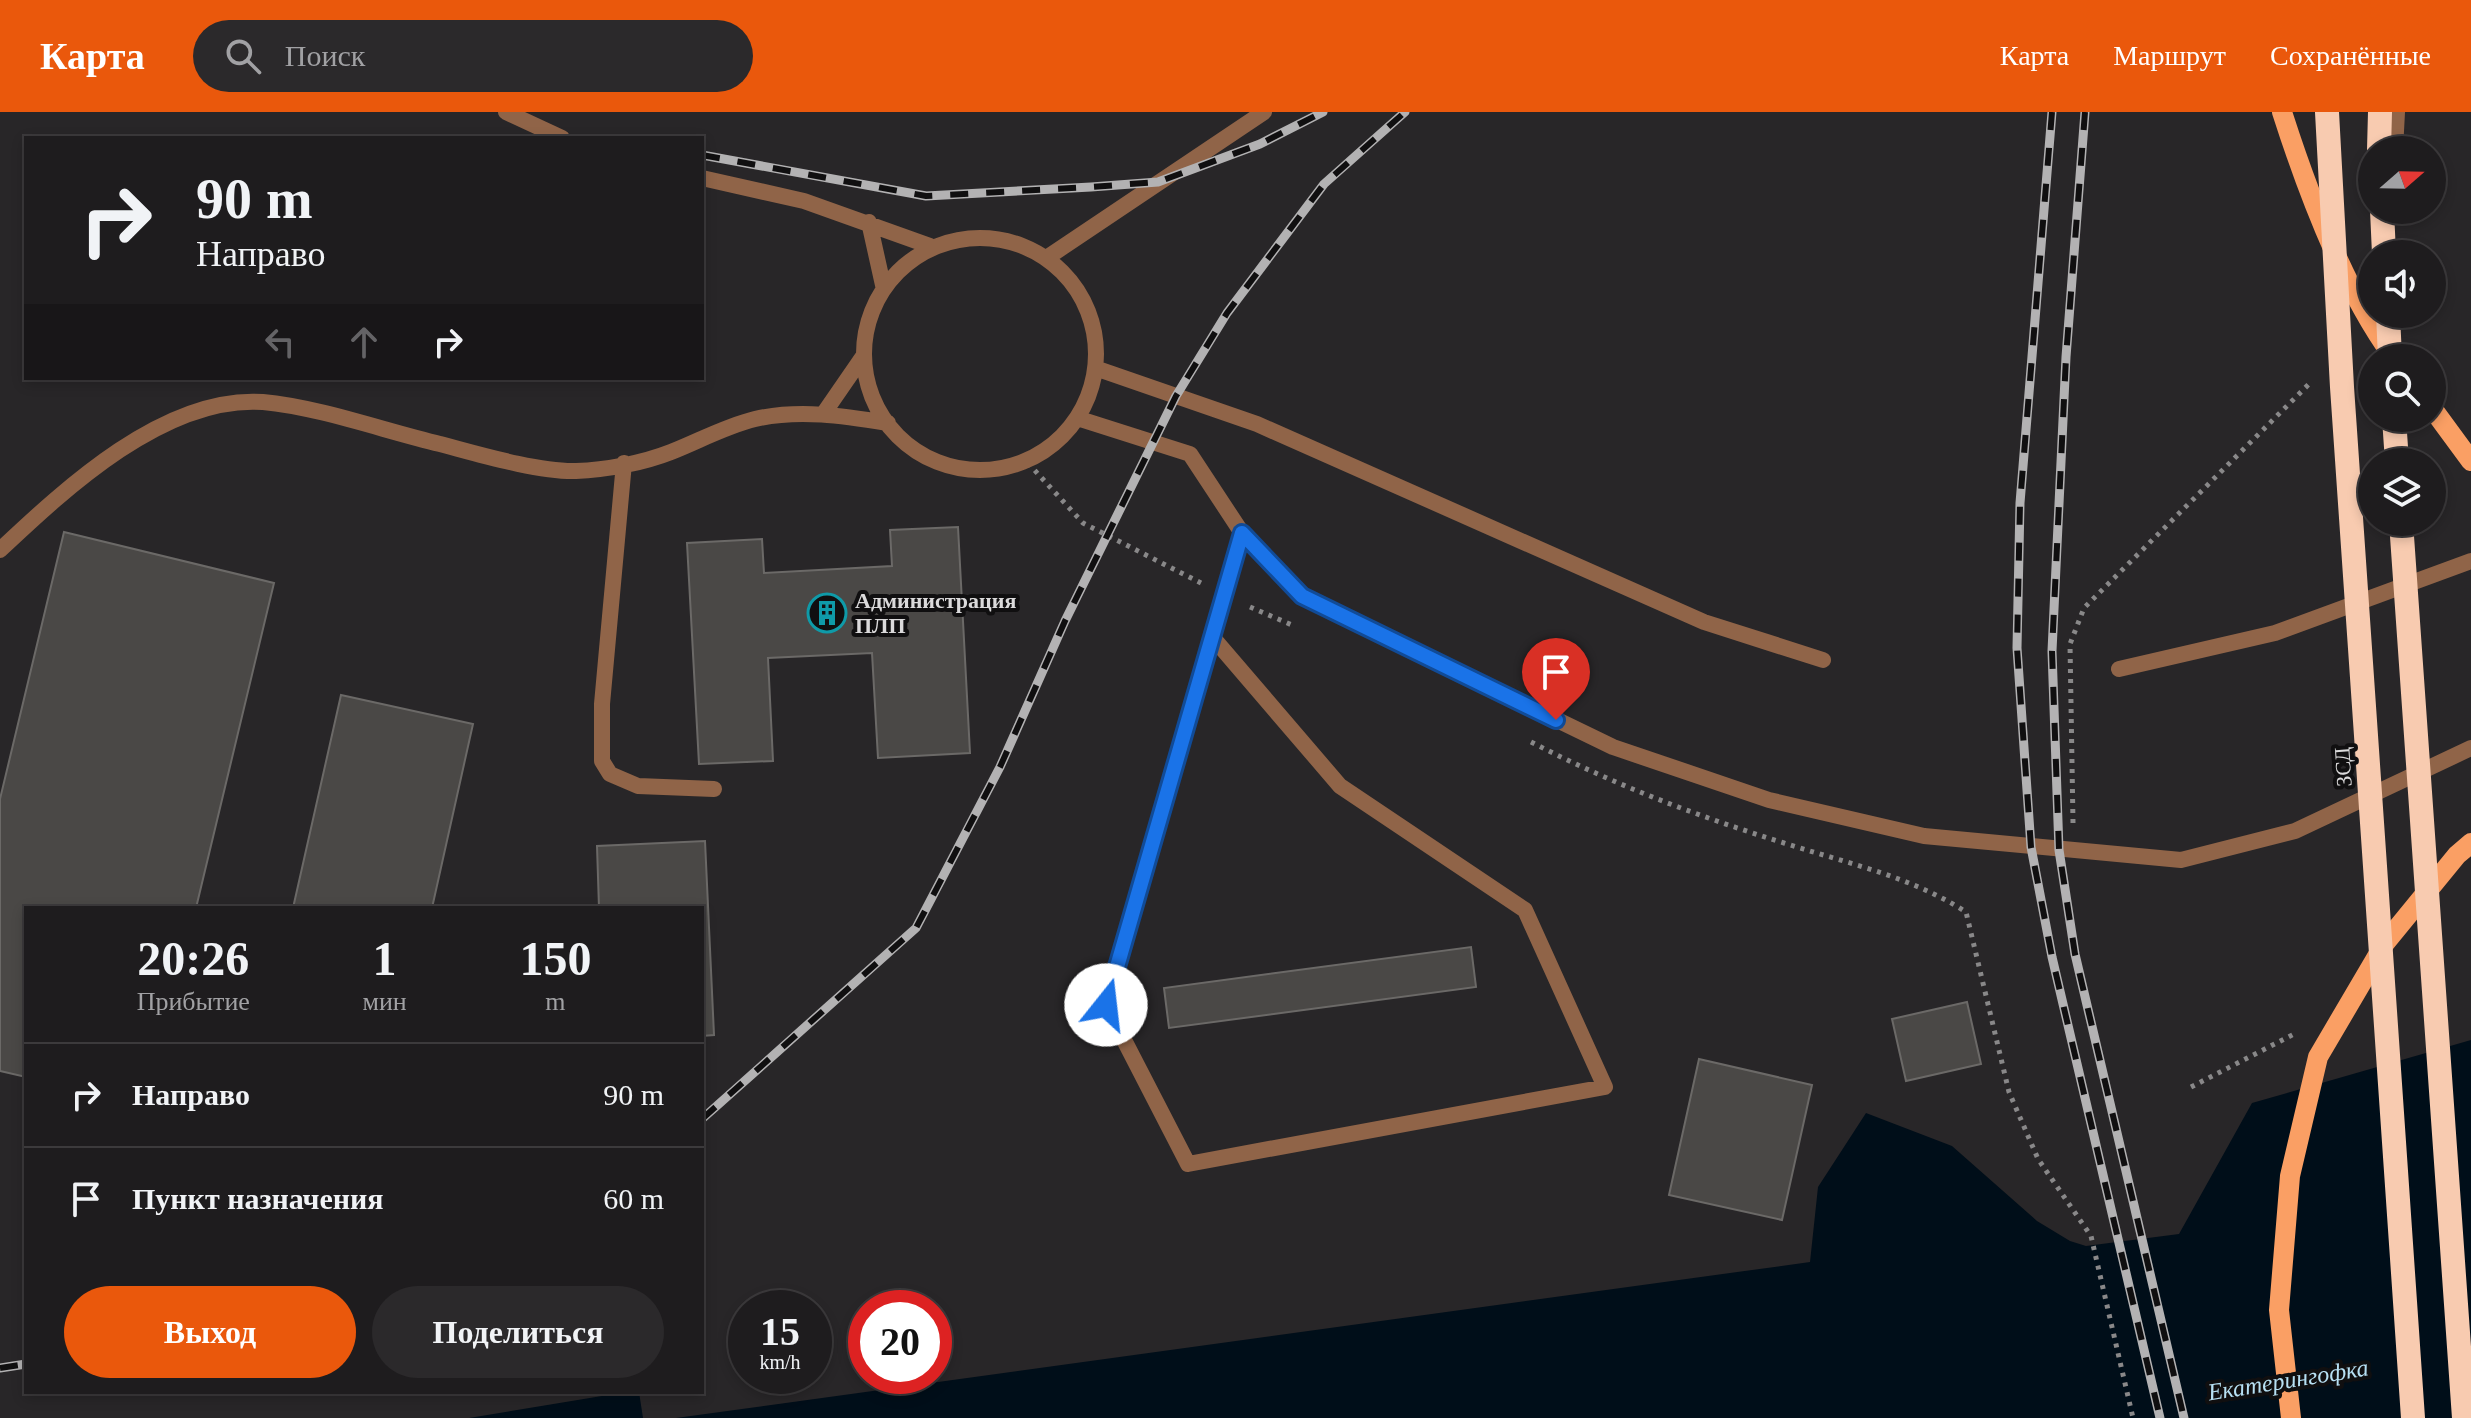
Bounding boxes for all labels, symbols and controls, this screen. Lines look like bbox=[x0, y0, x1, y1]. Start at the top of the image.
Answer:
search box bbox=[193, 20, 753, 92]
icon: search bbox=[221, 34, 265, 78]
text: Карта bbox=[40, 35, 145, 77]
text: Поиск bbox=[285, 39, 365, 72]
text: Карта bbox=[2000, 40, 2069, 71]
text: Маршрут bbox=[2113, 40, 2226, 71]
text: Сохранённые bbox=[2270, 40, 2431, 71]
north arrow bbox=[2358, 136, 2446, 224]
map controls bbox=[2358, 136, 2446, 536]
icon: right bbox=[64, 168, 168, 272]
text: 90 m bbox=[196, 168, 313, 230]
text: Направо bbox=[196, 234, 326, 274]
button: sound bbox=[2358, 240, 2446, 328]
icon: left bbox=[258, 320, 302, 364]
icon: ahead bbox=[342, 320, 386, 364]
icon: right bbox=[426, 320, 470, 364]
button: search bbox=[2358, 344, 2446, 432]
button: layers bbox=[2358, 448, 2446, 536]
place label: Администрация ПЛП bbox=[855, 588, 1016, 638]
building icon: Администрация ПЛП bbox=[806, 592, 848, 634]
pin bbox=[1522, 638, 1590, 720]
icon: arrive bbox=[1534, 650, 1578, 694]
street label: ЗСД bbox=[2329, 746, 2357, 788]
text: 20:26 bbox=[137, 932, 249, 985]
text: 1 bbox=[373, 932, 397, 985]
text: 150 bbox=[519, 932, 591, 985]
position arrow bbox=[1064, 963, 1148, 1047]
text: Прибытие bbox=[137, 987, 250, 1016]
text: мин bbox=[362, 987, 407, 1016]
text: m bbox=[545, 987, 565, 1016]
icon: right bbox=[64, 1073, 108, 1117]
text: Направо bbox=[132, 1078, 250, 1111]
text: 90 m bbox=[603, 1078, 664, 1111]
icon: arrive bbox=[64, 1177, 108, 1221]
text: Пункт назначения bbox=[132, 1182, 384, 1215]
text: 60 m bbox=[603, 1182, 664, 1215]
button: Выход bbox=[64, 1286, 356, 1378]
button: Поделиться bbox=[372, 1286, 664, 1378]
speed limit sign: 20 bbox=[848, 1290, 952, 1394]
text: 15 bbox=[760, 1309, 800, 1354]
text: km/h bbox=[759, 1351, 801, 1373]
water label: Екатерингофка bbox=[2205, 1354, 2370, 1406]

